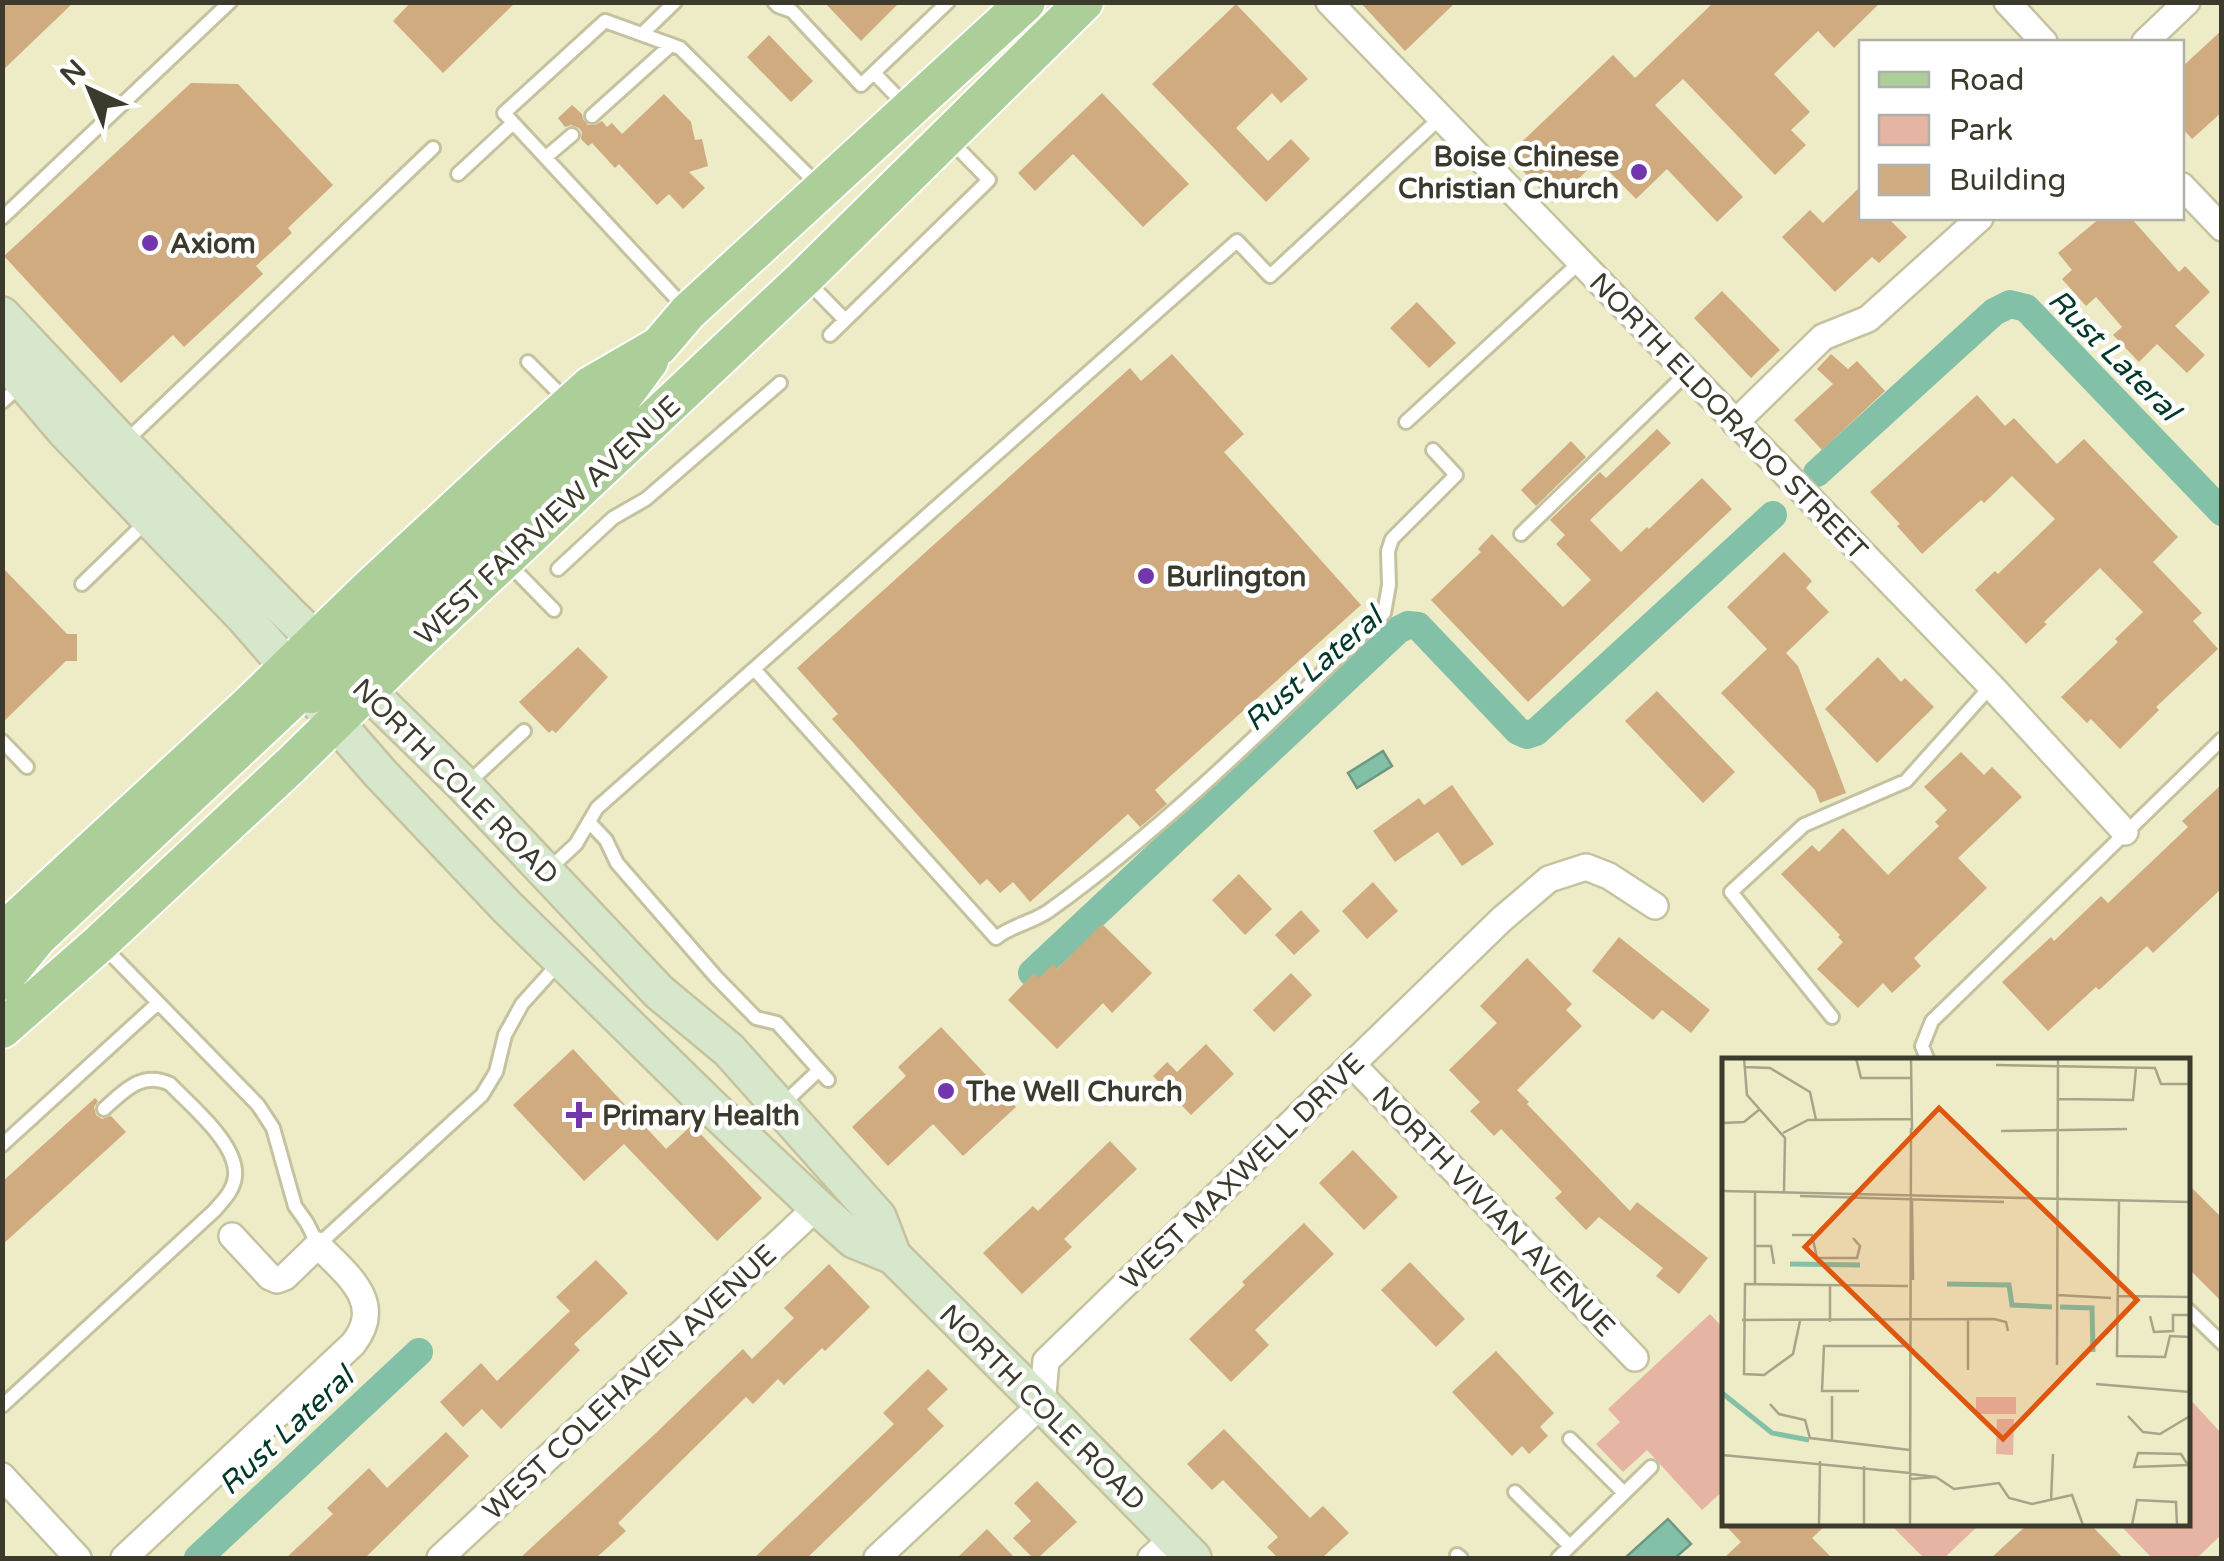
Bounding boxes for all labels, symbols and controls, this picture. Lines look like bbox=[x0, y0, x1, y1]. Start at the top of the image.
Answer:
north arrow bbox=[40, 40, 140, 140]
legend bbox=[1859, 40, 2184, 220]
text: N bbox=[53, 53, 93, 93]
text: Road bbox=[1949, 62, 2024, 99]
text: Park bbox=[1949, 112, 2013, 149]
place label: Boise Chinese Christian Church bbox=[1398, 140, 1619, 206]
marker: Boise Chinese Christian Church bbox=[1628, 161, 1650, 183]
text: Building bbox=[1949, 162, 2066, 199]
place label: Axiom bbox=[170, 227, 256, 261]
marker: Axiom bbox=[139, 232, 161, 254]
street label: NORTH ELDORADO STREET bbox=[1582, 266, 1875, 567]
water label: Rust Lateral bbox=[2040, 282, 2190, 431]
street label: WEST FAIRVIEW AVENUE bbox=[408, 389, 687, 653]
place label: Burlington bbox=[1166, 560, 1306, 594]
marker: Burlington bbox=[1135, 565, 1157, 587]
water label: Rust Lateral bbox=[1237, 597, 1393, 739]
street label: NORTH COLE ROAD bbox=[345, 671, 566, 892]
street label: WEST MAXWELL DRIVE bbox=[1114, 1046, 1372, 1297]
inset map bbox=[1722, 1058, 2189, 1526]
place label: The Well Church bbox=[965, 1075, 1183, 1109]
marker: The Well Church bbox=[935, 1080, 957, 1102]
street label: NORTH VIVIAN AVENUE bbox=[1365, 1080, 1622, 1344]
place label: Primary Health bbox=[602, 1099, 800, 1133]
marker: Primary Health bbox=[566, 1102, 592, 1128]
street label: WEST COLEHAVEN AVENUE bbox=[476, 1238, 783, 1528]
street label: NORTH COLE ROAD bbox=[932, 1297, 1153, 1518]
water label: Rust Lateral bbox=[211, 1357, 364, 1503]

